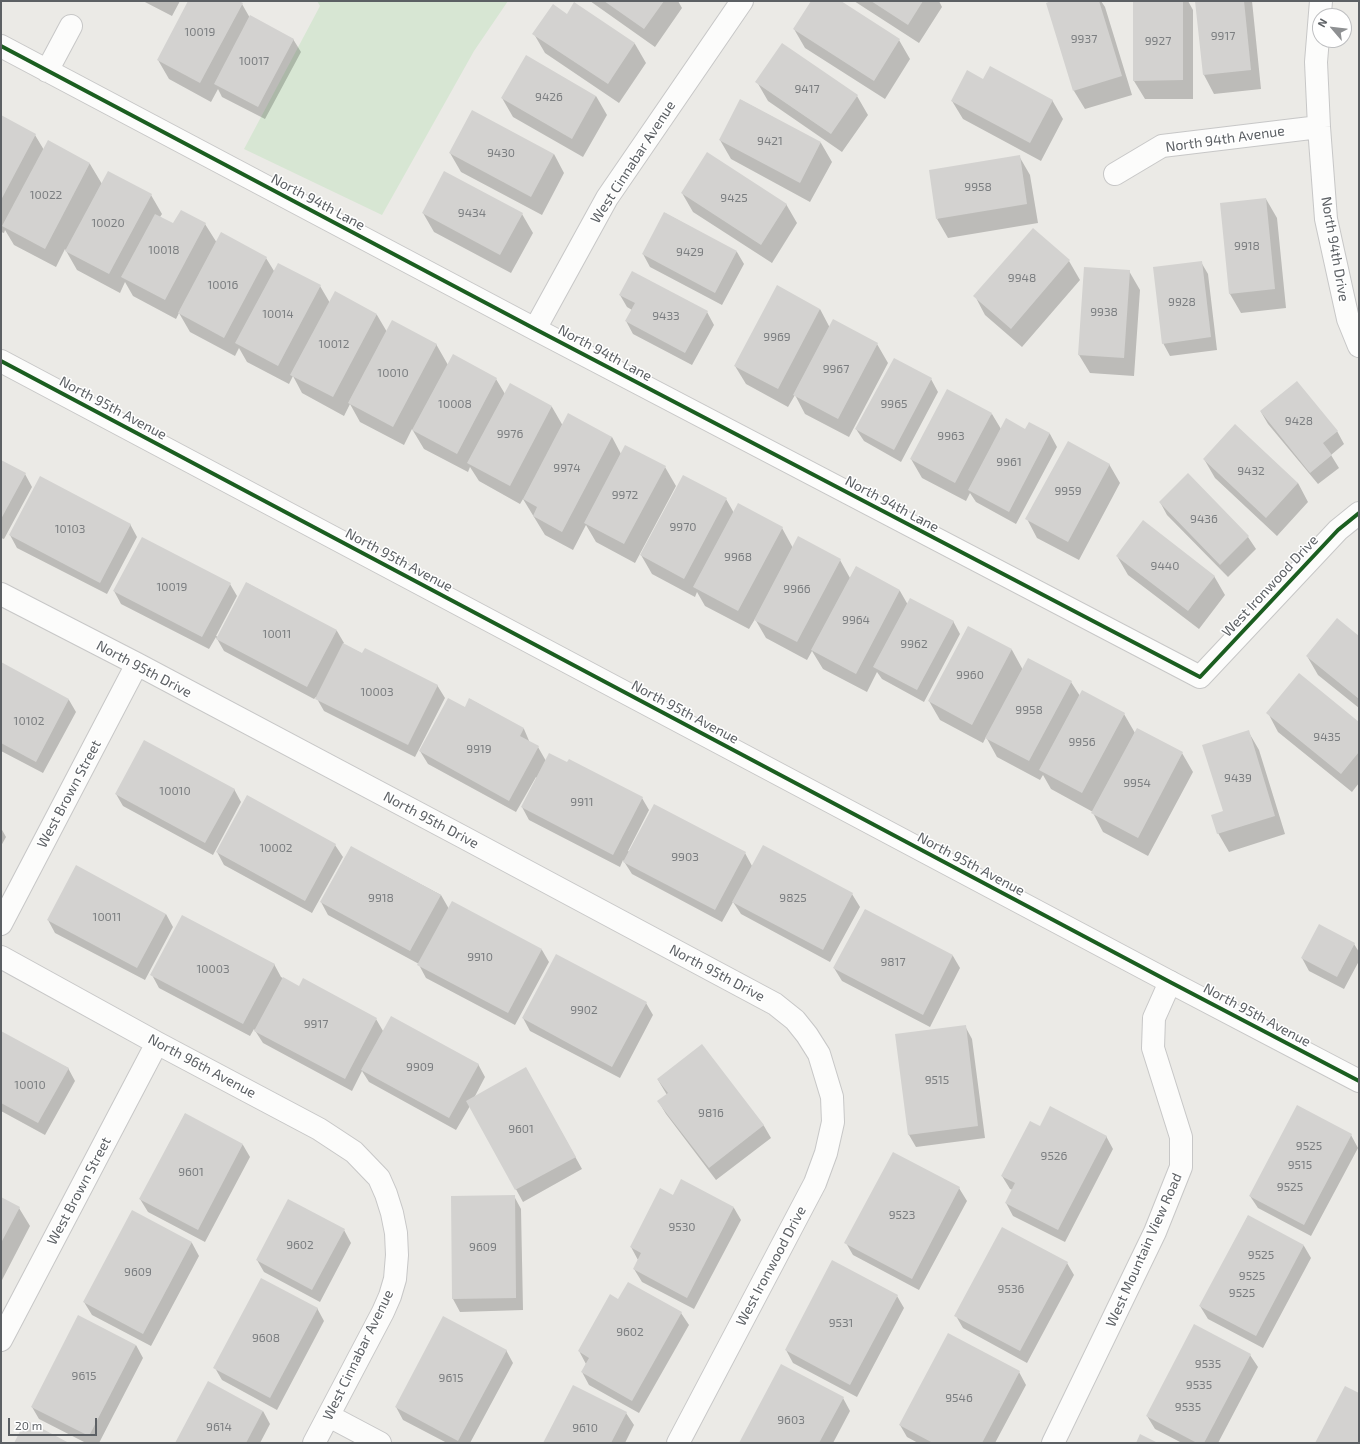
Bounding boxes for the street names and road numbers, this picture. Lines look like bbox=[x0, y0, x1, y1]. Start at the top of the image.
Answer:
street label: West Cinnabar Avenue bbox=[587, 98, 679, 226]
street label: North 94th Avenue bbox=[1164, 122, 1286, 156]
street label: North 94th Lane bbox=[268, 170, 368, 234]
street label: North 94th Drive bbox=[1317, 195, 1353, 303]
street label: North 94th Lane bbox=[555, 321, 655, 385]
street label: North 95th Avenue bbox=[57, 373, 169, 443]
street label: North 94th Lane bbox=[842, 472, 942, 536]
street label: North 95th Avenue bbox=[343, 525, 455, 595]
street label: West Ironwood Drive bbox=[1218, 532, 1322, 640]
street label: North 95th Drive bbox=[94, 637, 194, 701]
street label: North 95th Avenue bbox=[629, 677, 741, 747]
street label: West Brown Street bbox=[33, 737, 105, 851]
street label: North 95th Drive bbox=[381, 788, 481, 852]
street label: North 95th Avenue bbox=[915, 829, 1027, 899]
street label: North 95th Drive bbox=[667, 941, 767, 1005]
street label: North 95th Avenue bbox=[1201, 980, 1313, 1050]
street label: North 96th Avenue bbox=[145, 1031, 259, 1101]
street label: West Brown Street bbox=[43, 1134, 115, 1248]
street label: West Mountain View Road bbox=[1102, 1170, 1186, 1330]
street label: West Ironwood Drive bbox=[732, 1203, 810, 1329]
street label: West Cinnabar Avenue bbox=[319, 1287, 397, 1423]

